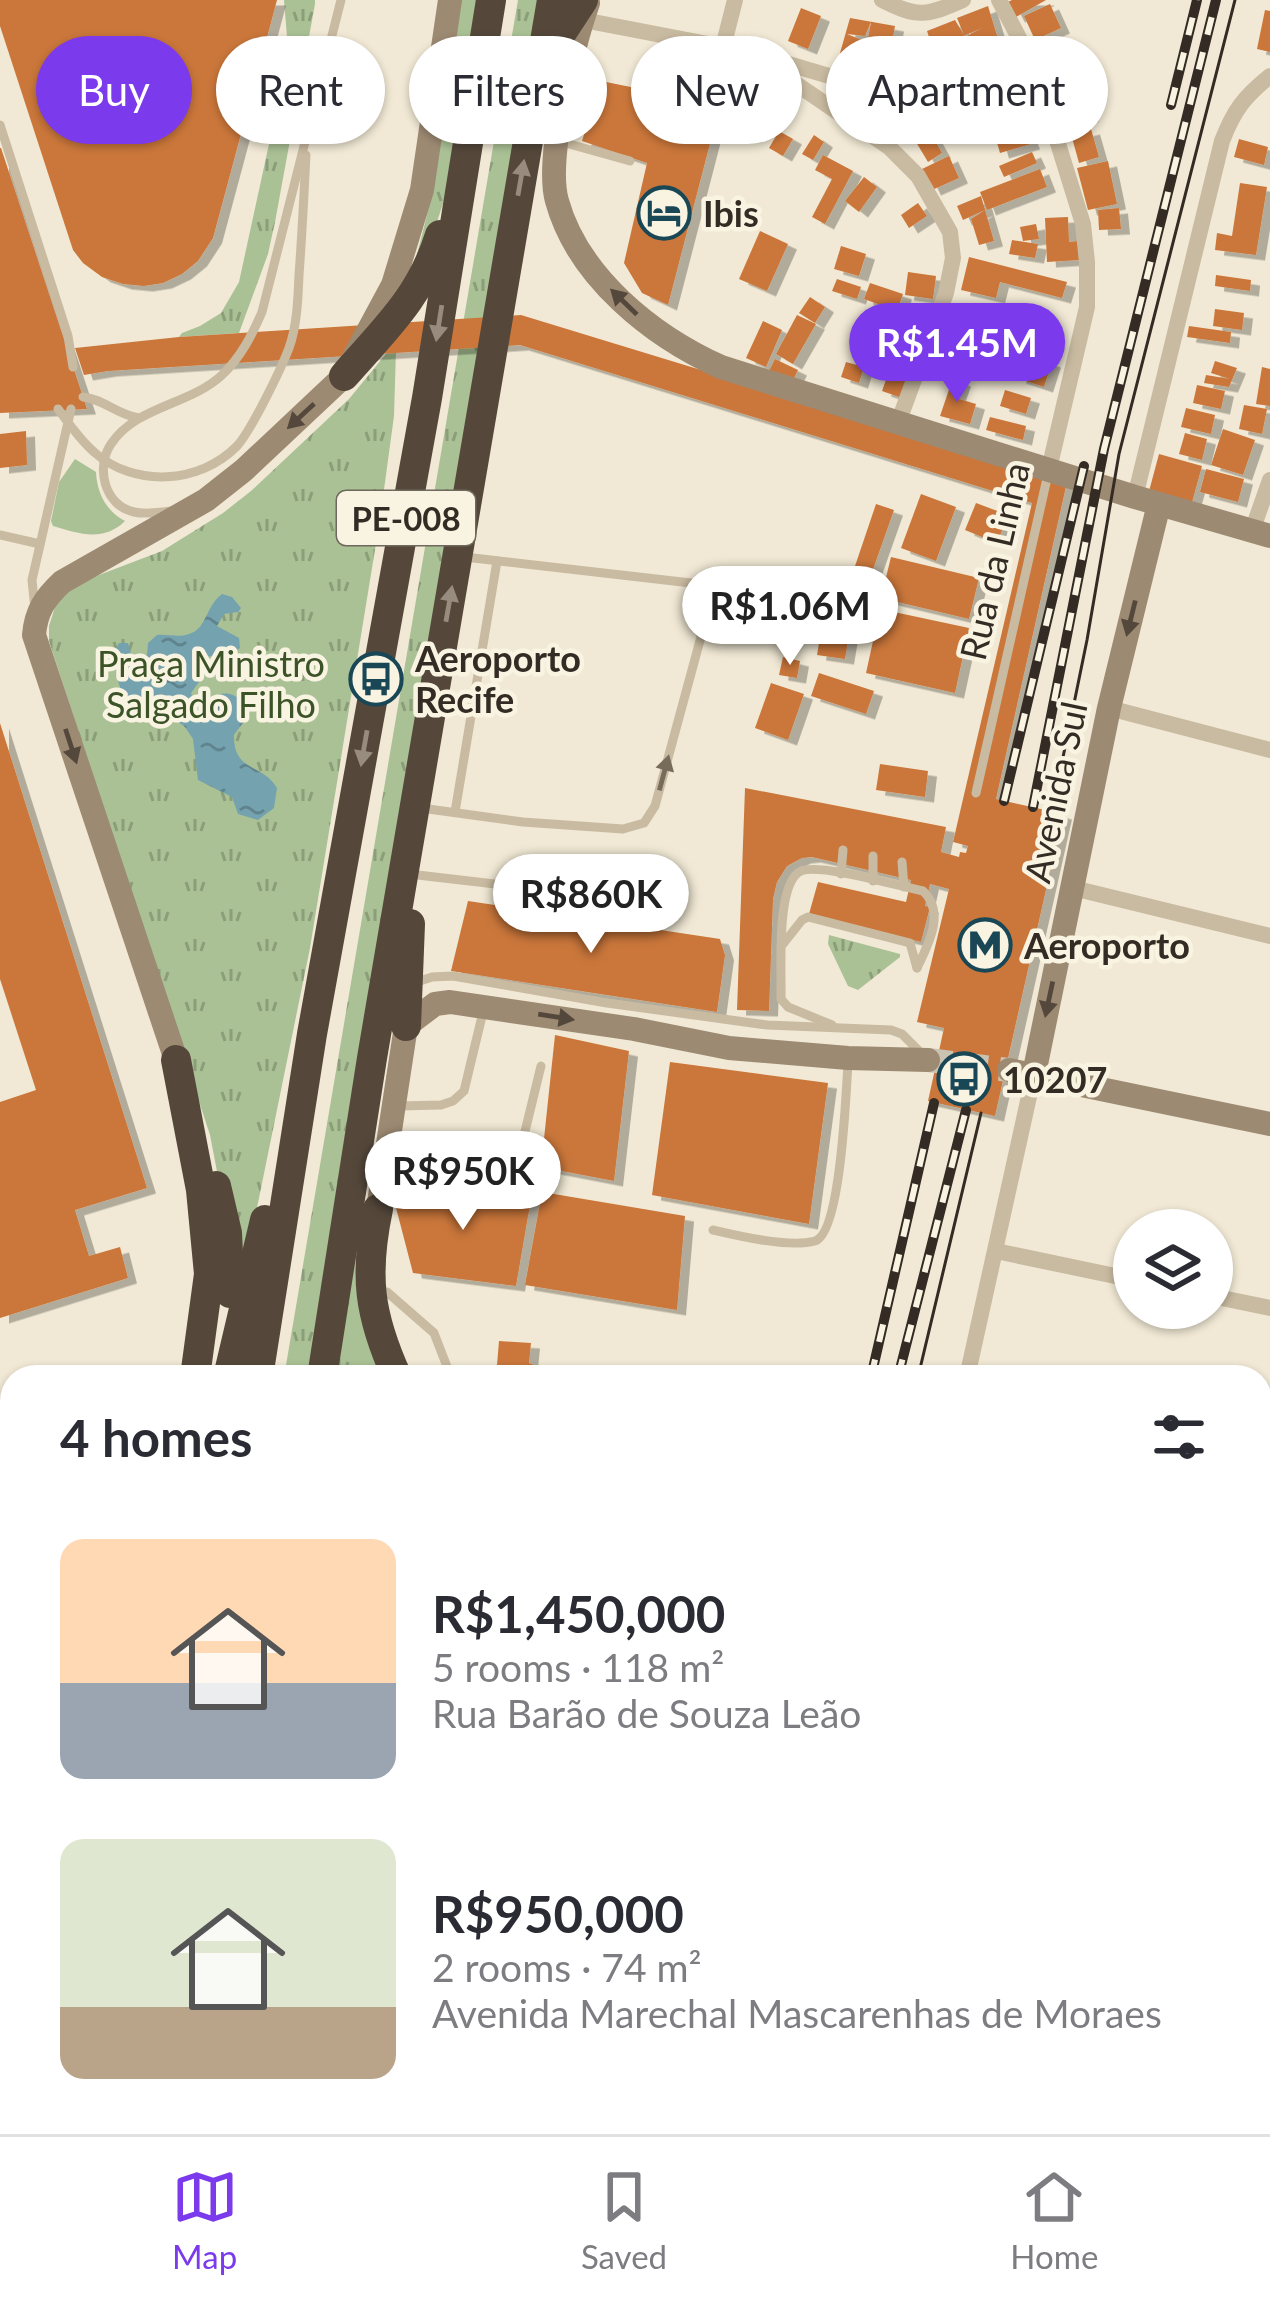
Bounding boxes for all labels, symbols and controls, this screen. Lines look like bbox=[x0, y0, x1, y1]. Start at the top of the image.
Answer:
chip: Buy bbox=[36, 36, 192, 144]
chip: Rent bbox=[216, 36, 385, 144]
chip: Filters bbox=[409, 36, 607, 144]
chip: New bbox=[631, 36, 802, 144]
chip: Apartment bbox=[826, 36, 1108, 144]
one-way arrow bbox=[513, 159, 531, 197]
hotel icon: Ibis bbox=[636, 185, 692, 241]
place label: Ibis bbox=[703, 191, 759, 235]
one-way arrow bbox=[610, 289, 639, 317]
pin: R$1.45M bbox=[846, 303, 1068, 405]
one-way arrow bbox=[430, 305, 449, 342]
text: R$1.45M bbox=[876, 319, 1038, 365]
one-way arrow bbox=[287, 401, 316, 429]
street label: Rua da Linha bbox=[950, 458, 1038, 664]
road number: PE-008 bbox=[337, 491, 475, 545]
pin: R$1.06M bbox=[679, 566, 901, 668]
text: R$1.06M bbox=[709, 582, 871, 628]
one-way arrow bbox=[440, 585, 458, 623]
one-way arrow bbox=[1121, 600, 1140, 637]
place label: Aeroporto Recife bbox=[414, 636, 581, 721]
park label: Praça Ministro Salgado Filho bbox=[97, 641, 325, 726]
bus stop icon: Aeroporto Recife bbox=[348, 651, 404, 707]
street label: Avenida Sul bbox=[1014, 698, 1096, 886]
one-way arrow bbox=[63, 728, 82, 765]
one-way arrow bbox=[354, 730, 373, 768]
one-way arrow bbox=[655, 754, 674, 791]
pin: R$860K bbox=[493, 854, 689, 956]
text: R$860K bbox=[520, 870, 662, 916]
metro station icon: Aeroporto bbox=[957, 917, 1013, 973]
place label: Aeroporto bbox=[1023, 923, 1190, 967]
one-way arrow bbox=[1039, 981, 1058, 1019]
one-way arrow bbox=[538, 1008, 575, 1027]
bus stop icon: 10207 bbox=[936, 1051, 992, 1107]
place label: 10207 bbox=[1003, 1057, 1107, 1101]
pin: R$950K bbox=[365, 1131, 561, 1233]
text: R$950K bbox=[392, 1147, 534, 1193]
map controls bbox=[1113, 1209, 1233, 1329]
button: layers bbox=[1113, 1209, 1233, 1329]
icon: filters bbox=[1146, 1404, 1212, 1470]
text: 4 homes bbox=[60, 1407, 252, 1468]
text: R$1,450,000 bbox=[432, 1583, 725, 1644]
icon: home bbox=[156, 1587, 300, 1731]
text: 5 rooms · 118 m² bbox=[432, 1644, 724, 1690]
text: Rua Barão de Souza Leão bbox=[432, 1690, 861, 1736]
text: R$950,000 bbox=[432, 1883, 684, 1944]
icon: home bbox=[156, 1887, 300, 2031]
text: 2 rooms · 74 m² bbox=[432, 1944, 702, 1990]
text: Avenida Marechal Mascarenhas de Moraes bbox=[432, 1990, 1162, 2036]
tab: Map bbox=[172, 2164, 238, 2276]
tab: Saved bbox=[581, 2164, 667, 2276]
tab: Home bbox=[1010, 2164, 1098, 2276]

